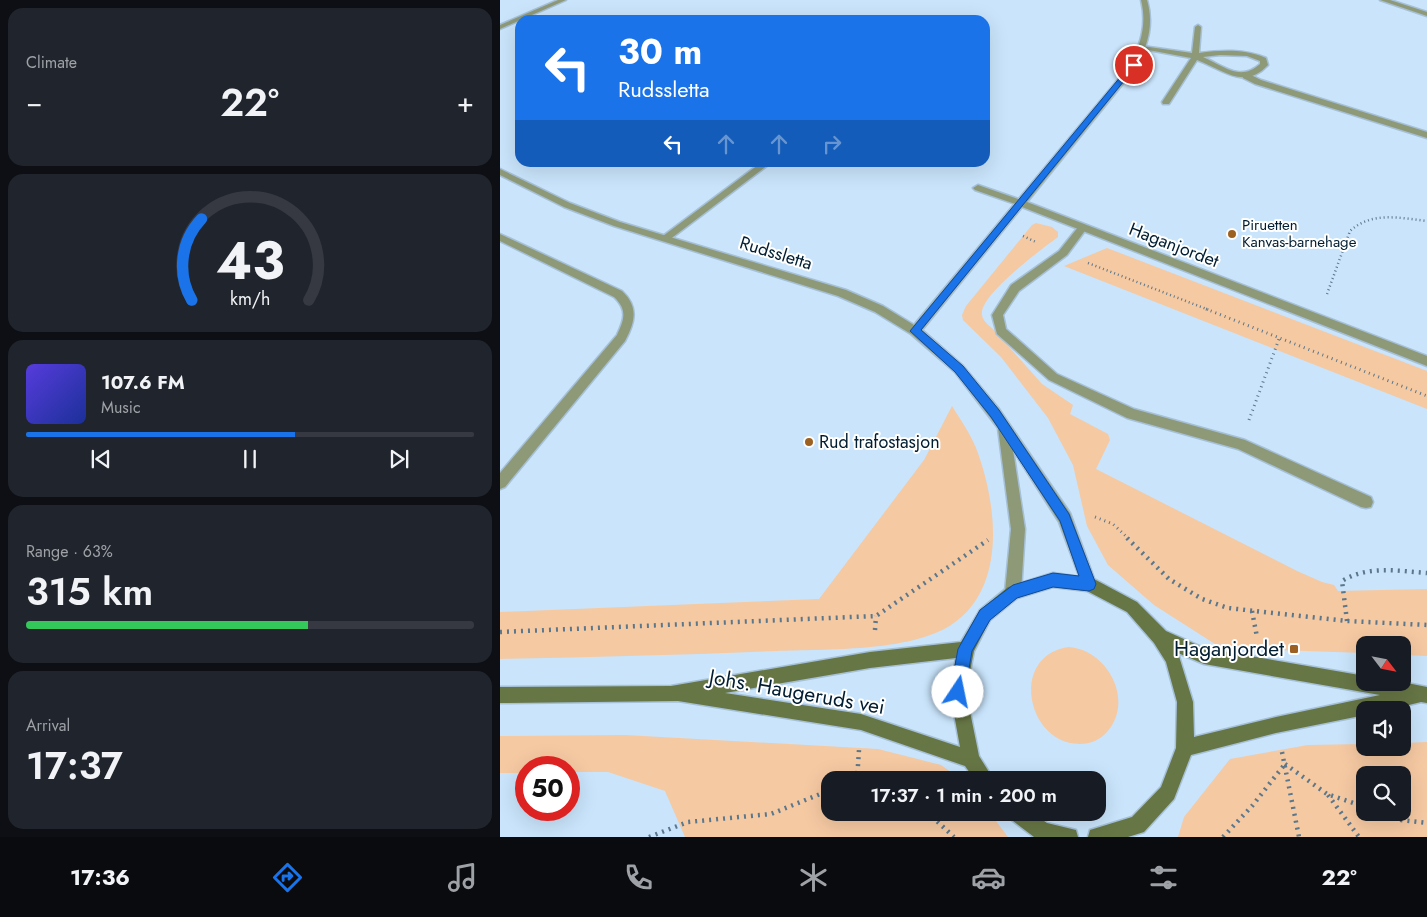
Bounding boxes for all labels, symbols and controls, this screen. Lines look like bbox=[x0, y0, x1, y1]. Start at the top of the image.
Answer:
text: 30 m bbox=[618, 27, 702, 77]
icon: left bbox=[535, 35, 600, 100]
pin bbox=[1113, 44, 1155, 86]
text: Climate bbox=[26, 51, 77, 74]
icon: arrive bbox=[1120, 51, 1148, 79]
text: Rudssletta bbox=[618, 73, 710, 105]
text: 22° bbox=[220, 75, 279, 130]
text: − bbox=[26, 82, 43, 123]
text: + bbox=[457, 82, 474, 123]
icon: left bbox=[659, 130, 687, 158]
icon: ahead bbox=[712, 130, 740, 158]
icon: ahead bbox=[765, 130, 793, 158]
icon: right bbox=[818, 130, 846, 158]
place label: Piruetten Kanvas-barnehage bbox=[1242, 214, 1357, 253]
street label: Haganjordet bbox=[1125, 216, 1223, 274]
text: 43 bbox=[216, 223, 284, 299]
marker: Piruetten Kanvas-barnehage bbox=[1226, 228, 1238, 240]
street label: Rudssletta bbox=[736, 230, 816, 276]
text: km/h bbox=[230, 286, 270, 312]
text: 107.6 FM bbox=[101, 369, 185, 396]
text: Music bbox=[101, 396, 141, 419]
place label: Rud trafostasjon bbox=[819, 429, 940, 455]
marker: Rud trafostasjon bbox=[803, 436, 815, 448]
icon: previous bbox=[87, 445, 115, 473]
icon: pause bbox=[236, 445, 264, 473]
icon: next bbox=[385, 445, 413, 473]
text: Range · 63% bbox=[26, 540, 113, 563]
text: 315 km bbox=[26, 564, 153, 619]
place label: Haganjordet bbox=[1174, 634, 1284, 664]
north arrow bbox=[1356, 636, 1411, 691]
map controls bbox=[1356, 636, 1411, 821]
marker: Haganjordet bbox=[1288, 643, 1300, 655]
street label: Johs. Haugeruds vei bbox=[704, 661, 887, 722]
position arrow bbox=[931, 665, 983, 717]
button: sound bbox=[1356, 701, 1411, 756]
text: Arrival bbox=[26, 714, 70, 737]
text: 17:37 bbox=[26, 738, 123, 793]
speed limit sign: 50 bbox=[515, 756, 580, 821]
button: search bbox=[1356, 766, 1411, 821]
text: 17:37 · 1 min · 200 m bbox=[870, 782, 1057, 809]
icon: directions bbox=[270, 860, 305, 895]
icon: music bbox=[445, 860, 480, 895]
icon: phone bbox=[621, 860, 656, 895]
icon: climate bbox=[796, 860, 831, 895]
icon: car bbox=[971, 860, 1006, 895]
icon: filters bbox=[1146, 860, 1181, 895]
text: 17:36 bbox=[70, 861, 130, 893]
text: 22° bbox=[1321, 861, 1357, 893]

